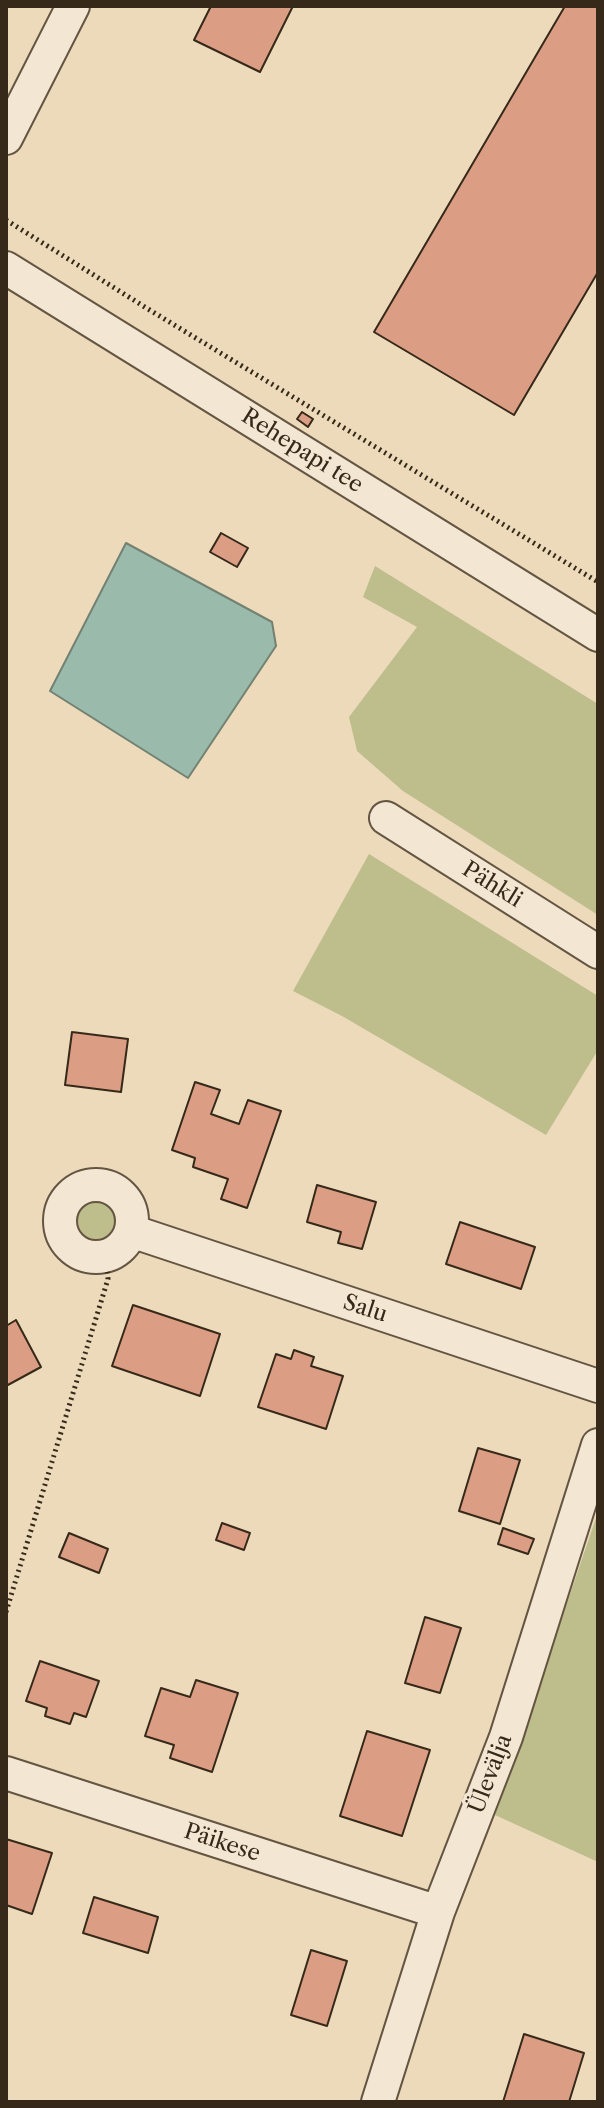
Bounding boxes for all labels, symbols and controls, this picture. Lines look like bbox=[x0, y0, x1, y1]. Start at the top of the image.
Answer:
street label: Rehepapi tee bbox=[236, 403, 368, 499]
street label: Pähkli bbox=[457, 856, 527, 914]
street label: Salu bbox=[340, 1290, 390, 1328]
street label: Ülevälja bbox=[464, 1731, 518, 1817]
street label: Päikese bbox=[181, 1818, 263, 1868]

